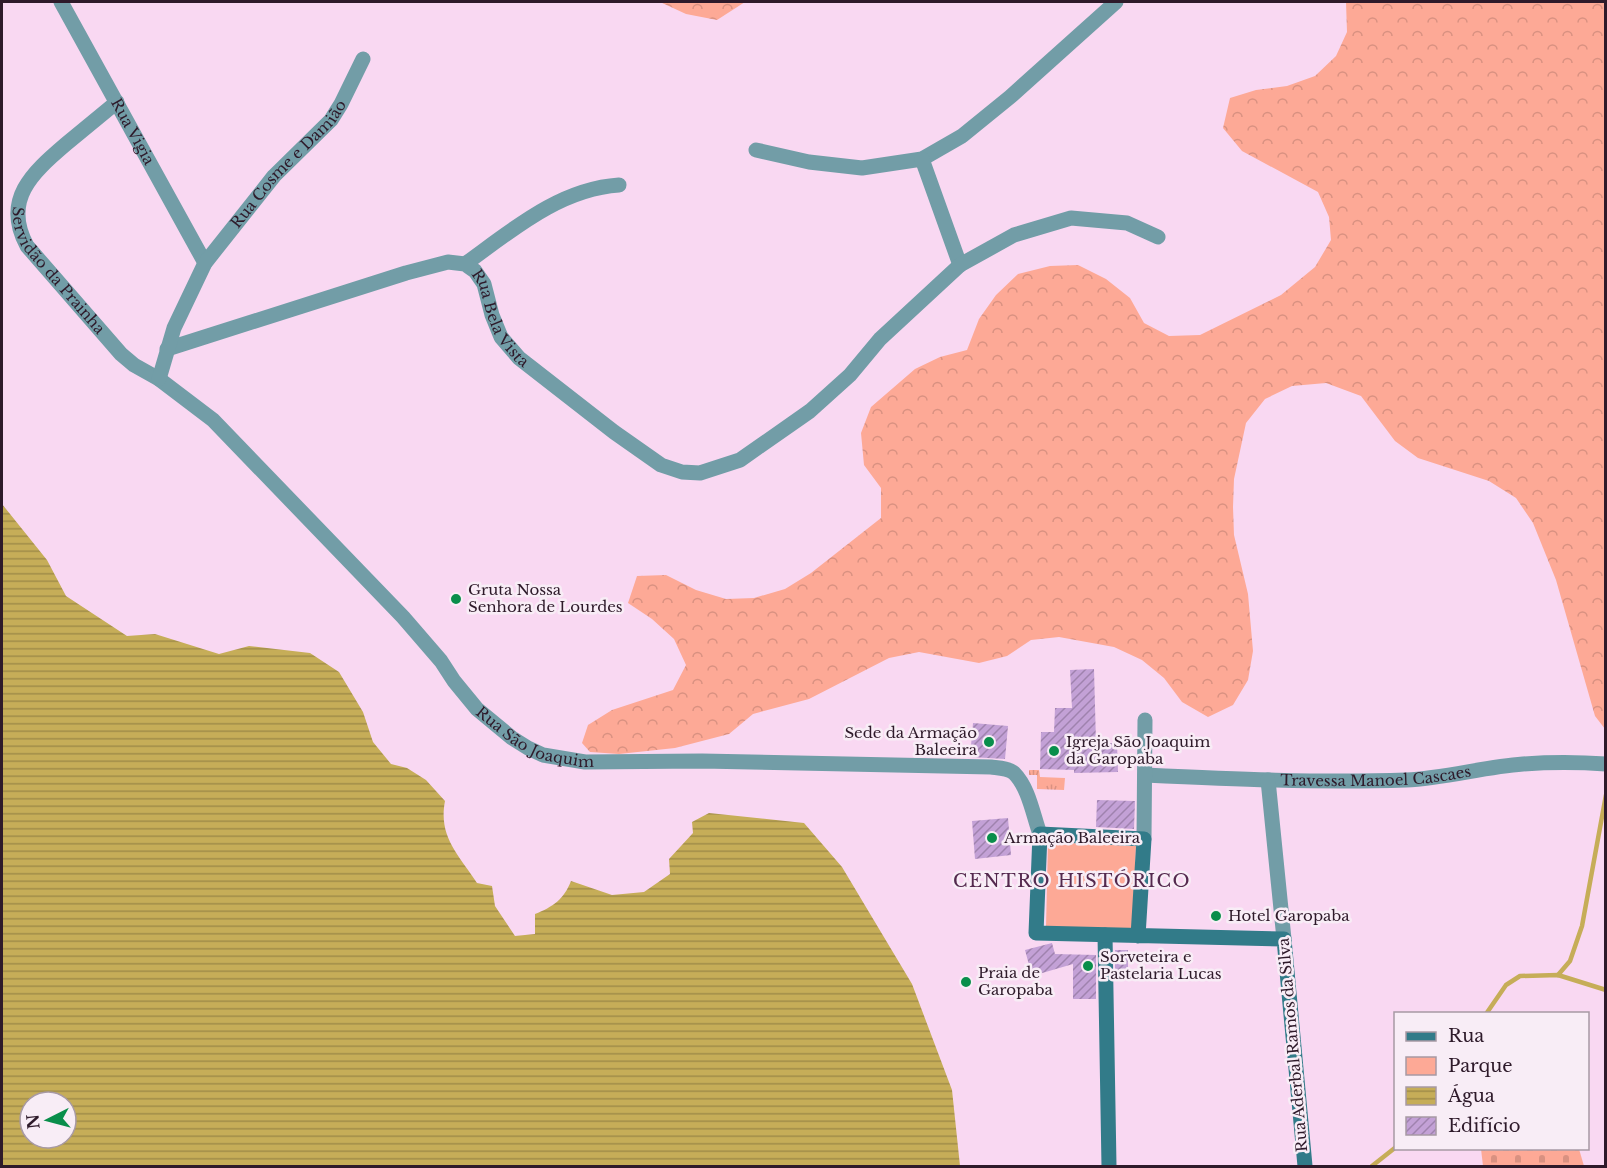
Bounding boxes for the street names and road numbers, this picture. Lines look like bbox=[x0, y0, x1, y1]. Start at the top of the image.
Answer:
street label: Rua Vigia bbox=[107, 95, 159, 168]
street label: Rua Cosme e Damião bbox=[226, 96, 350, 232]
street label: Servidão da Prainha bbox=[9, 206, 110, 338]
street label: Rua Bela Vista bbox=[468, 265, 533, 371]
street label: Rua São Joaquim bbox=[472, 702, 594, 771]
street label: Travessa Manoel Cascaes bbox=[1280, 761, 1473, 790]
street label: Rua Aderbal Ramos da Silva bbox=[1274, 937, 1311, 1153]

